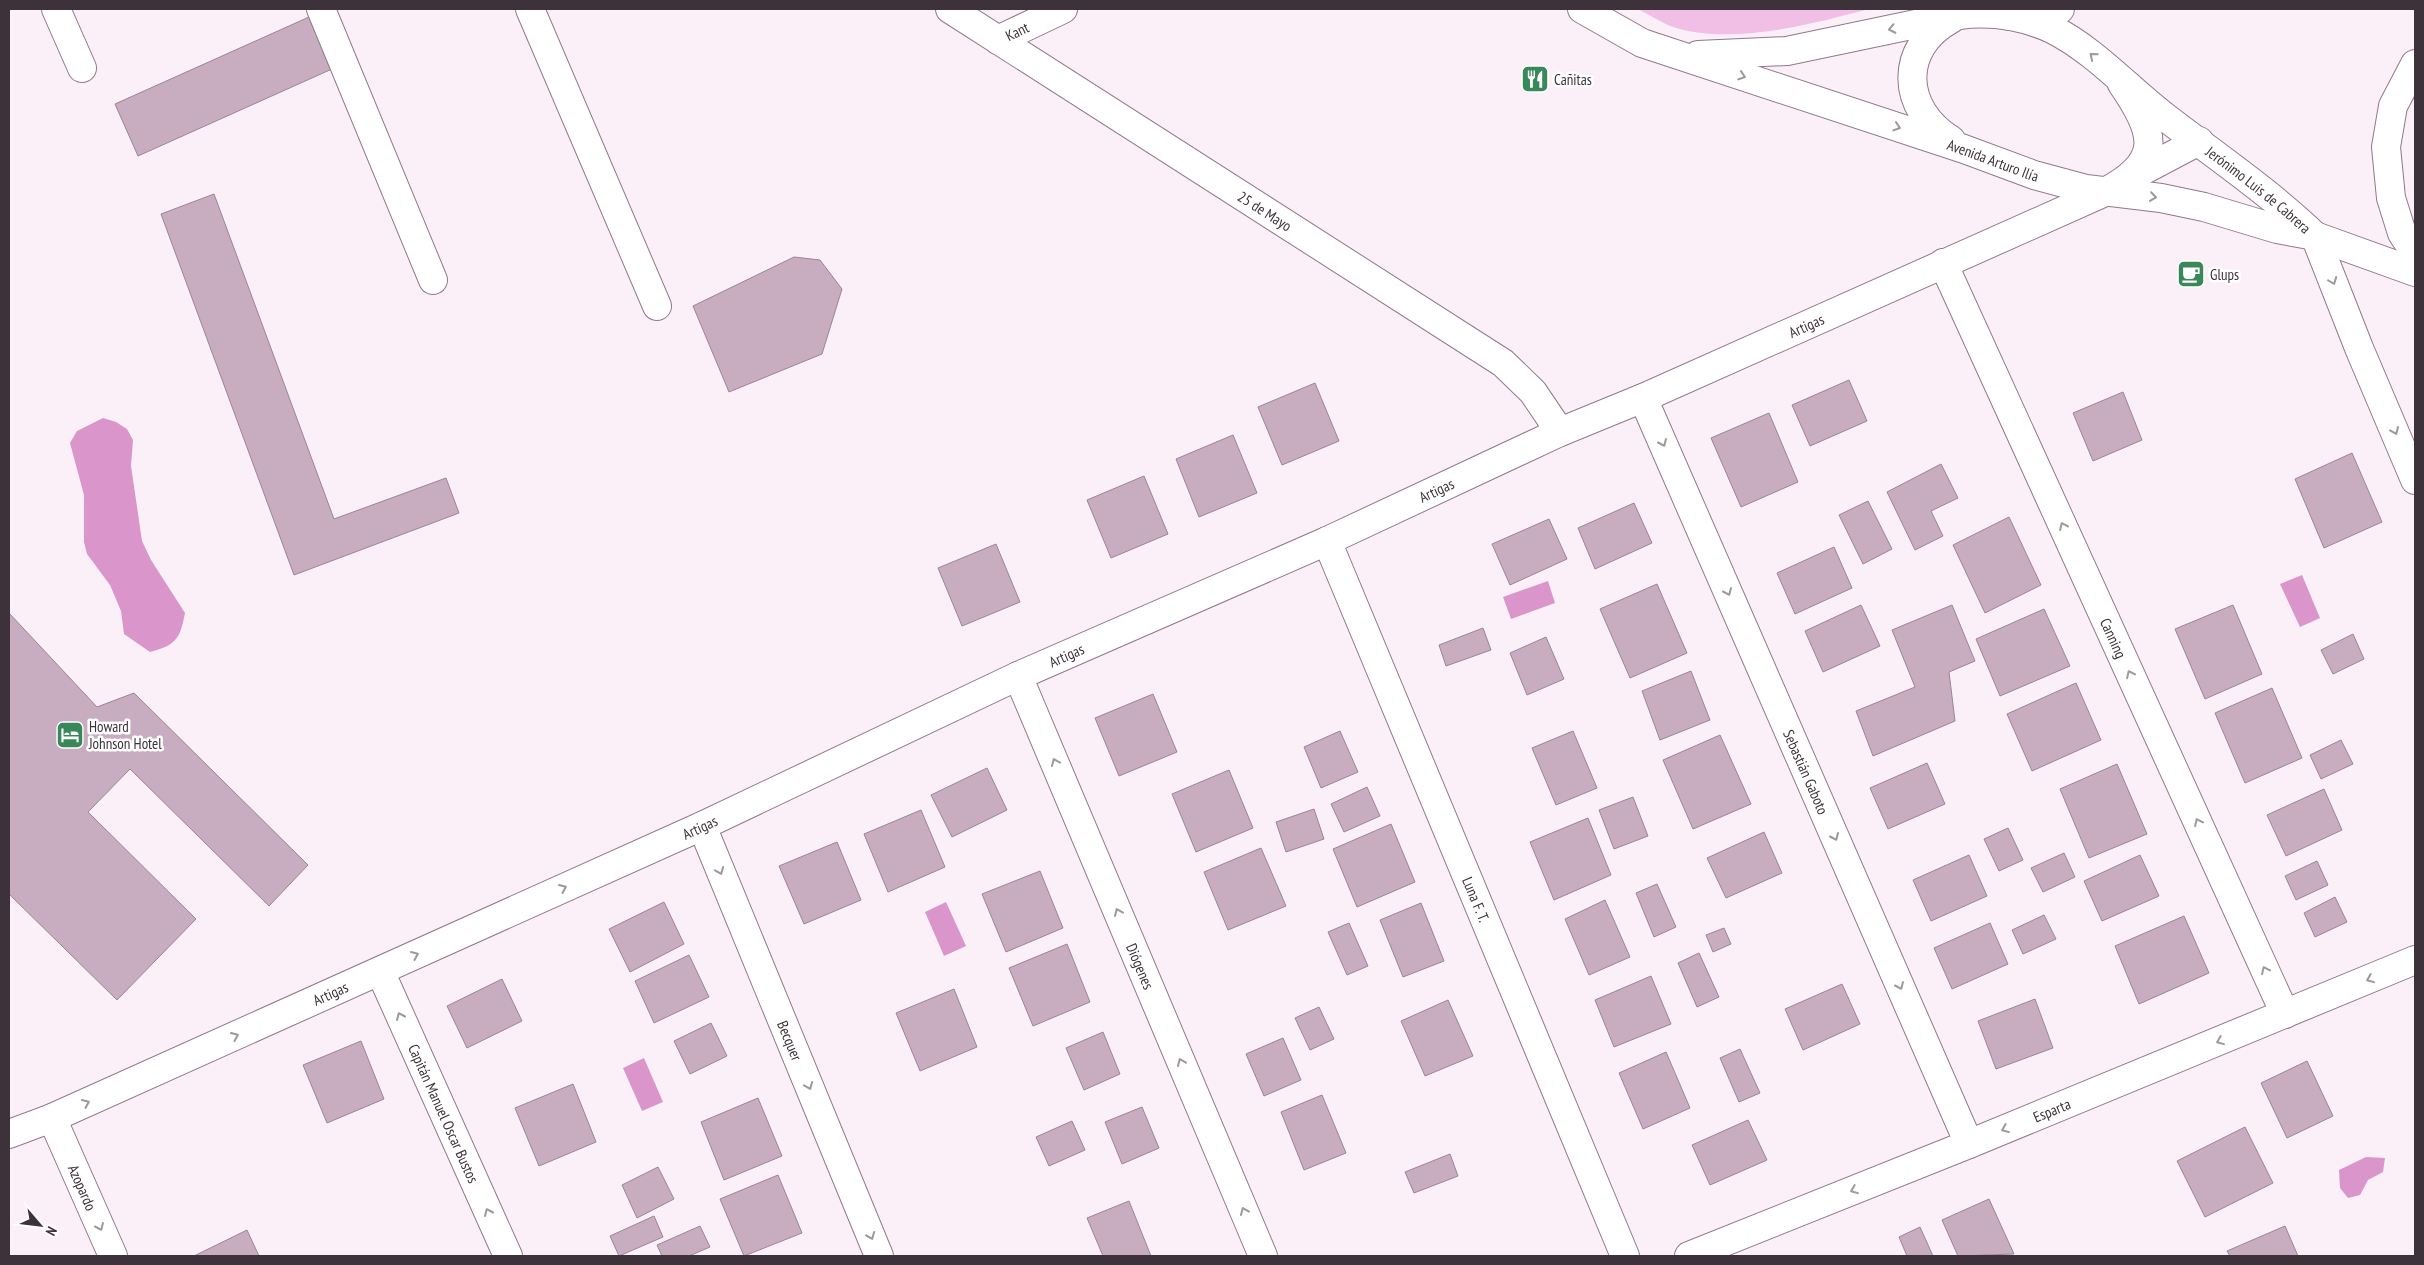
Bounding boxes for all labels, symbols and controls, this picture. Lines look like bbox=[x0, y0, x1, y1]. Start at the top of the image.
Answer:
street label: Kant bbox=[1002, 17, 1032, 45]
one-way arrow bbox=[1887, 23, 1896, 34]
one-way arrow bbox=[2089, 53, 2098, 62]
restaurant icon: Cañitas bbox=[1520, 64, 1550, 94]
place label: Cañitas bbox=[1554, 70, 1592, 89]
one-way arrow bbox=[1737, 71, 1746, 81]
one-way arrow bbox=[1892, 121, 1900, 131]
street label: Avenida Arturo Ilía bbox=[1945, 135, 2041, 185]
street label: Jerónimo Luis de Cabrera bbox=[2202, 141, 2315, 237]
street label: 25 de Mayo bbox=[1234, 186, 1296, 235]
one-way arrow bbox=[2150, 191, 2158, 202]
cafe icon: Glups bbox=[2176, 259, 2206, 289]
place label: Glups bbox=[2210, 265, 2239, 284]
one-way arrow bbox=[2327, 276, 2337, 285]
street label: Artigas bbox=[1786, 309, 1827, 341]
one-way arrow bbox=[2388, 426, 2399, 435]
one-way arrow bbox=[1656, 438, 1667, 447]
street label: Artigas bbox=[1416, 474, 1457, 506]
one-way arrow bbox=[2059, 522, 2069, 531]
one-way arrow bbox=[1721, 587, 1732, 596]
street label: Canning bbox=[2096, 615, 2131, 661]
street label: Artigas bbox=[1046, 639, 1087, 671]
one-way arrow bbox=[2126, 670, 2137, 679]
place label: Howard Johnson Hotel bbox=[88, 717, 162, 753]
hotel icon: Howard Johnson Hotel bbox=[55, 720, 85, 750]
street label: Sebastián Gaboto bbox=[1780, 727, 1833, 817]
one-way arrow bbox=[1050, 758, 1061, 767]
street label: Artigas bbox=[679, 811, 720, 843]
one-way arrow bbox=[2193, 818, 2204, 827]
one-way arrow bbox=[1829, 832, 1840, 841]
one-way arrow bbox=[714, 866, 725, 875]
street label: Luna F. T. bbox=[1458, 874, 1494, 925]
one-way arrow bbox=[558, 884, 567, 895]
one-way arrow bbox=[1113, 908, 1124, 917]
street label: Diógenes bbox=[1122, 940, 1159, 992]
one-way arrow bbox=[410, 951, 419, 962]
one-way arrow bbox=[2261, 966, 2272, 975]
one-way arrow bbox=[2366, 973, 2375, 983]
street label: Artigas bbox=[310, 977, 351, 1009]
one-way arrow bbox=[1894, 981, 1905, 990]
one-way arrow bbox=[397, 1012, 407, 1021]
street label: Becquer bbox=[774, 1018, 807, 1064]
one-way arrow bbox=[230, 1032, 239, 1043]
one-way arrow bbox=[2216, 1035, 2225, 1045]
street label: Capitán Manuel Oscar Bustos bbox=[404, 1041, 483, 1186]
one-way arrow bbox=[1177, 1058, 1187, 1067]
one-way arrow bbox=[802, 1081, 813, 1090]
street label: Esparta bbox=[2030, 1094, 2073, 1126]
one-way arrow bbox=[81, 1098, 90, 1109]
one-way arrow bbox=[2001, 1123, 2010, 1134]
street label: Azopardo bbox=[64, 1162, 101, 1213]
one-way arrow bbox=[1850, 1184, 1859, 1194]
north arrow bbox=[15, 1200, 65, 1250]
one-way arrow bbox=[1240, 1207, 1251, 1216]
one-way arrow bbox=[484, 1208, 494, 1217]
one-way arrow bbox=[94, 1222, 105, 1231]
text: N bbox=[42, 1224, 61, 1239]
one-way arrow bbox=[864, 1231, 875, 1240]

